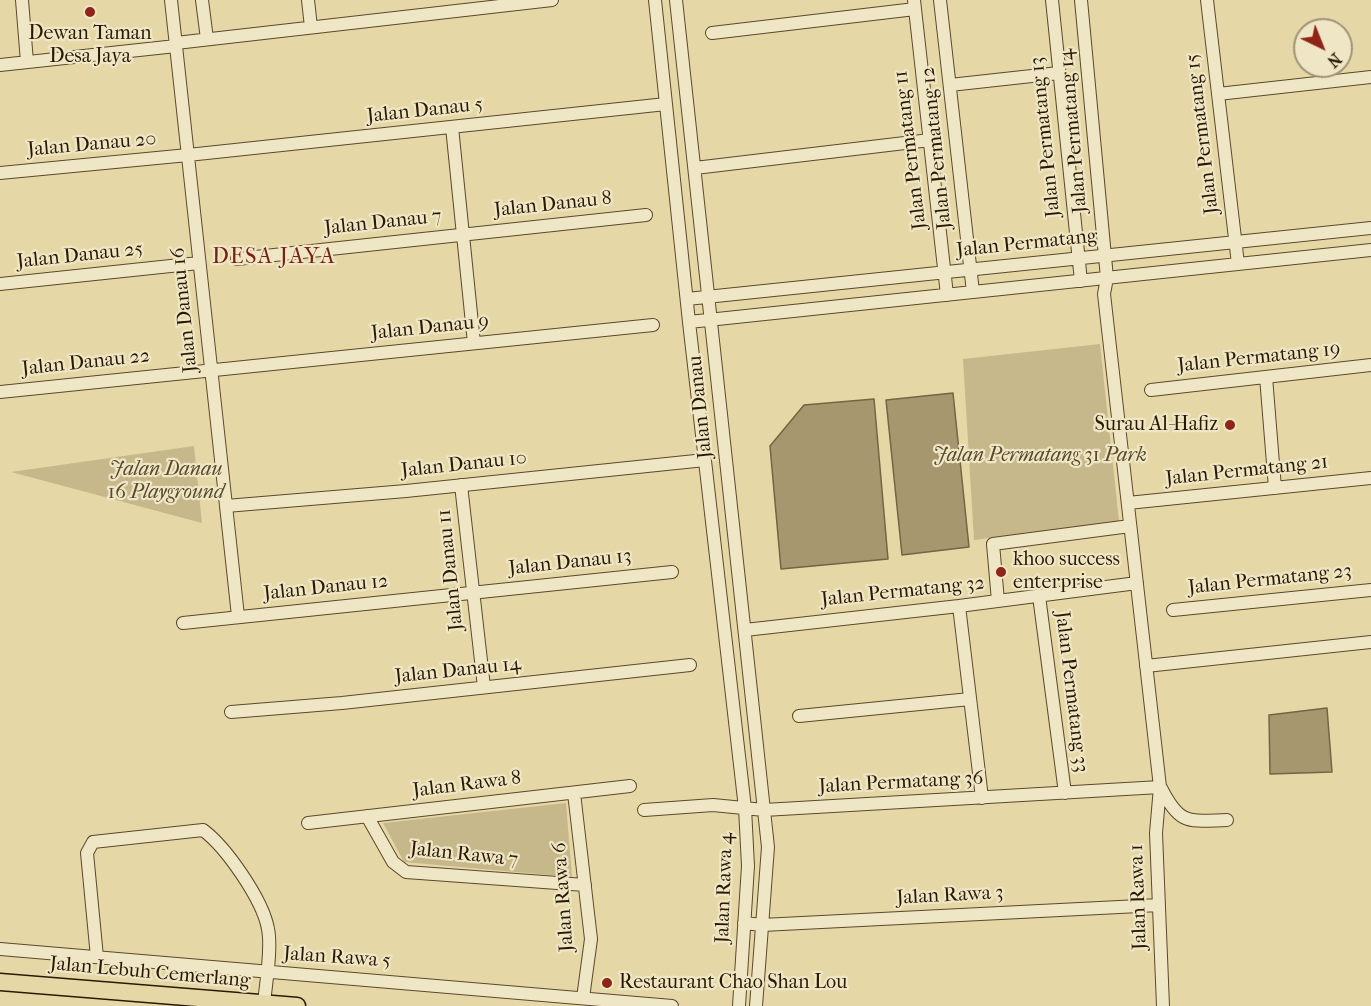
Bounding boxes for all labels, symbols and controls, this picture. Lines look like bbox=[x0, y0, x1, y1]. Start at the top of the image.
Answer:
marker: Dewan Taman Desa Jaya bbox=[83, 5, 97, 19]
north arrow bbox=[1293, 18, 1353, 78]
place label: Dewan Taman Desa Jaya bbox=[28, 22, 152, 69]
street label: Jalan Permatang 14 bbox=[1055, 48, 1093, 214]
text: N bbox=[1323, 49, 1345, 71]
street label: Jalan Permatang 15 bbox=[1181, 52, 1225, 216]
street label: Jalan Permatang 13 bbox=[1026, 56, 1066, 218]
street label: Jalan Permatang 12 bbox=[917, 66, 957, 230]
street label: Jalan Permatang 11 bbox=[889, 69, 933, 231]
street label: Jalan Danau 5 bbox=[366, 93, 484, 129]
street label: Jalan Danau 20 bbox=[27, 127, 157, 163]
street label: Jalan Danau 8 bbox=[493, 187, 613, 223]
street label: Jalan Danau 7 bbox=[323, 205, 443, 241]
street label: Jalan Permatang bbox=[955, 225, 1099, 263]
street label: Jalan Danau 25 bbox=[16, 237, 144, 275]
district label: DESA JAYA bbox=[212, 245, 336, 271]
street label: Jalan Danau 16 bbox=[166, 246, 204, 374]
street label: Jalan Danau 9 bbox=[370, 310, 490, 346]
street label: Jalan Permatang 19 bbox=[1176, 338, 1342, 378]
street label: Jalan Danau 22 bbox=[21, 344, 151, 382]
street label: Jalan Danau bbox=[684, 354, 718, 460]
place label: Surau Al-Hafiz bbox=[1094, 413, 1218, 437]
marker: Surau Al-Hafiz bbox=[1223, 418, 1237, 432]
park label: Jalan Permatang 31 Park bbox=[933, 444, 1147, 468]
street label: Jalan Danau 10 bbox=[400, 446, 528, 484]
street label: Jalan Permatang 21 bbox=[1165, 451, 1329, 491]
park label: Jalan Danau 16 Playground bbox=[108, 458, 224, 505]
street label: Jalan Danau 11 bbox=[433, 508, 469, 632]
street label: Jalan Danau 13 bbox=[507, 545, 633, 581]
place label: khoo success enterprise bbox=[1013, 548, 1120, 595]
street label: Jalan Permatang 23 bbox=[1187, 559, 1353, 601]
marker: khoo success enterprise bbox=[994, 565, 1008, 579]
street label: Jalan Danau 12 bbox=[262, 570, 390, 606]
street label: Jalan Permatang 32 bbox=[820, 571, 986, 613]
street label: Jalan Permatang 33 bbox=[1049, 610, 1093, 774]
street label: Jalan Danau 14 bbox=[394, 652, 522, 690]
street label: Jalan Rawa 8 bbox=[411, 766, 523, 804]
street label: Jalan Permatang 36 bbox=[818, 767, 984, 799]
street label: Jalan Rawa 4 bbox=[711, 832, 739, 944]
street label: Jalan Rawa 7 bbox=[409, 837, 519, 873]
street label: Jalan Rawa 6 bbox=[548, 841, 580, 953]
street label: Jalan Rawa 1 bbox=[1125, 844, 1153, 950]
street label: Jalan Rawa 3 bbox=[896, 881, 1004, 911]
street label: Jalan Rawa 5 bbox=[283, 942, 391, 974]
street label: Jalan Lebuh Cemerlang bbox=[49, 952, 251, 994]
place label: Restaurant Chao Shan Lou bbox=[619, 971, 847, 995]
marker: Restaurant Chao Shan Lou bbox=[600, 976, 614, 990]

